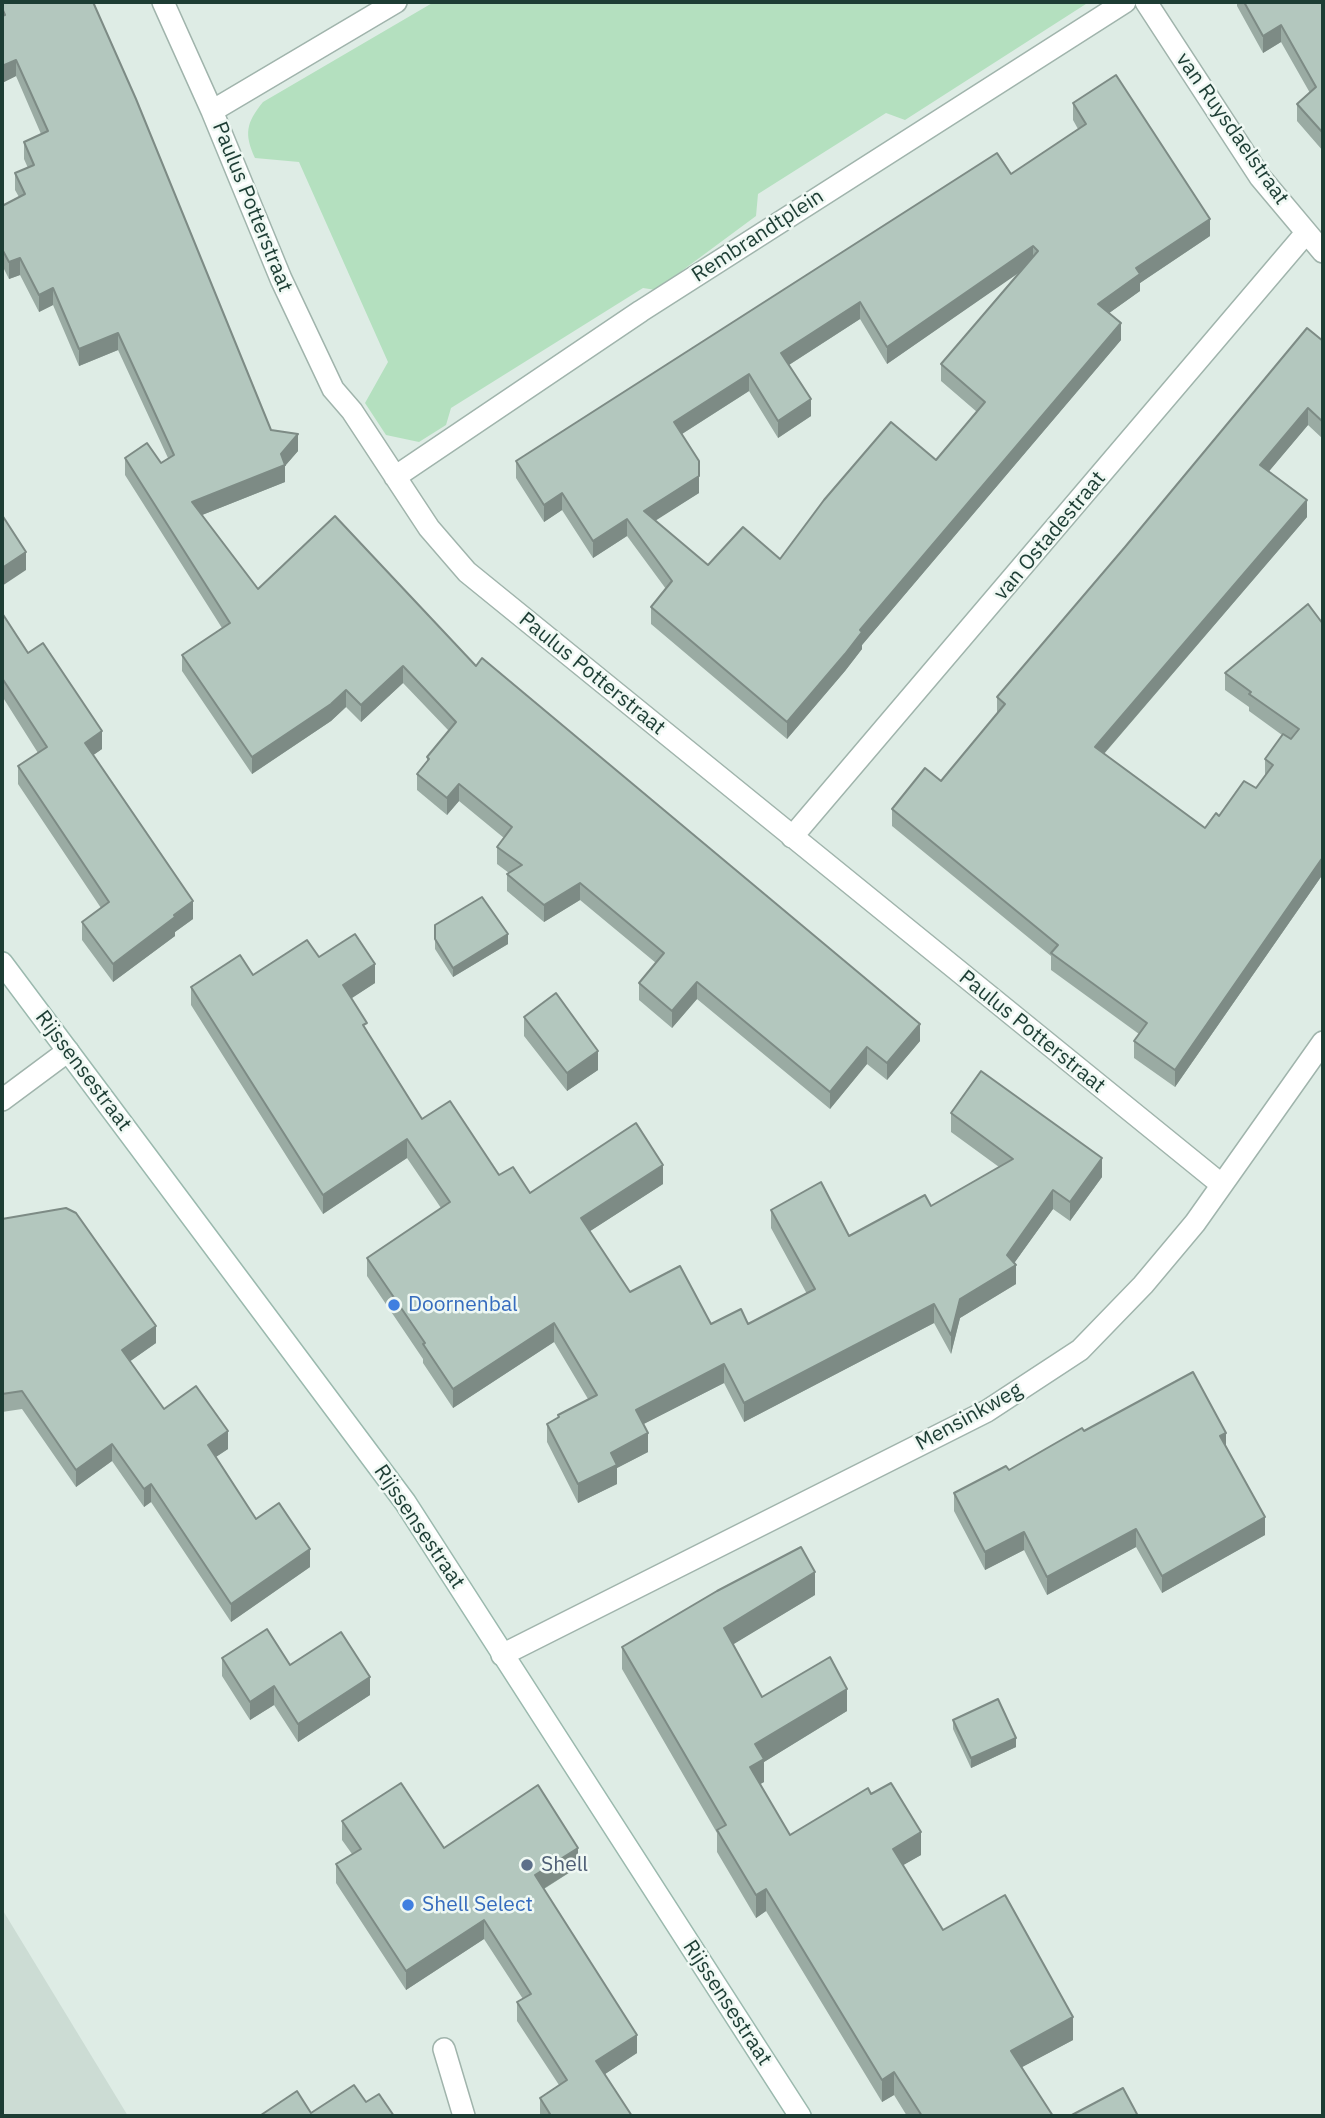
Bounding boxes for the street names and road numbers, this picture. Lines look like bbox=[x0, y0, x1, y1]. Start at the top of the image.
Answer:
street label: van Ruysdaelstraat bbox=[1170, 48, 1294, 210]
street label: Paulus Potterstraat bbox=[206, 118, 298, 296]
street label: Rembrandtplein bbox=[687, 184, 829, 288]
street label: van Ostadestraat bbox=[989, 466, 1111, 606]
street label: Paulus Potterstraat bbox=[514, 607, 670, 741]
street label: Paulus Potterstraat bbox=[954, 965, 1110, 1099]
street label: Rijssensestraat bbox=[30, 1006, 136, 1136]
street label: Mensinkweg bbox=[911, 1377, 1027, 1457]
street label: Rijssensestraat bbox=[368, 1460, 470, 1594]
street label: Rijssensestraat bbox=[677, 1936, 777, 2070]

